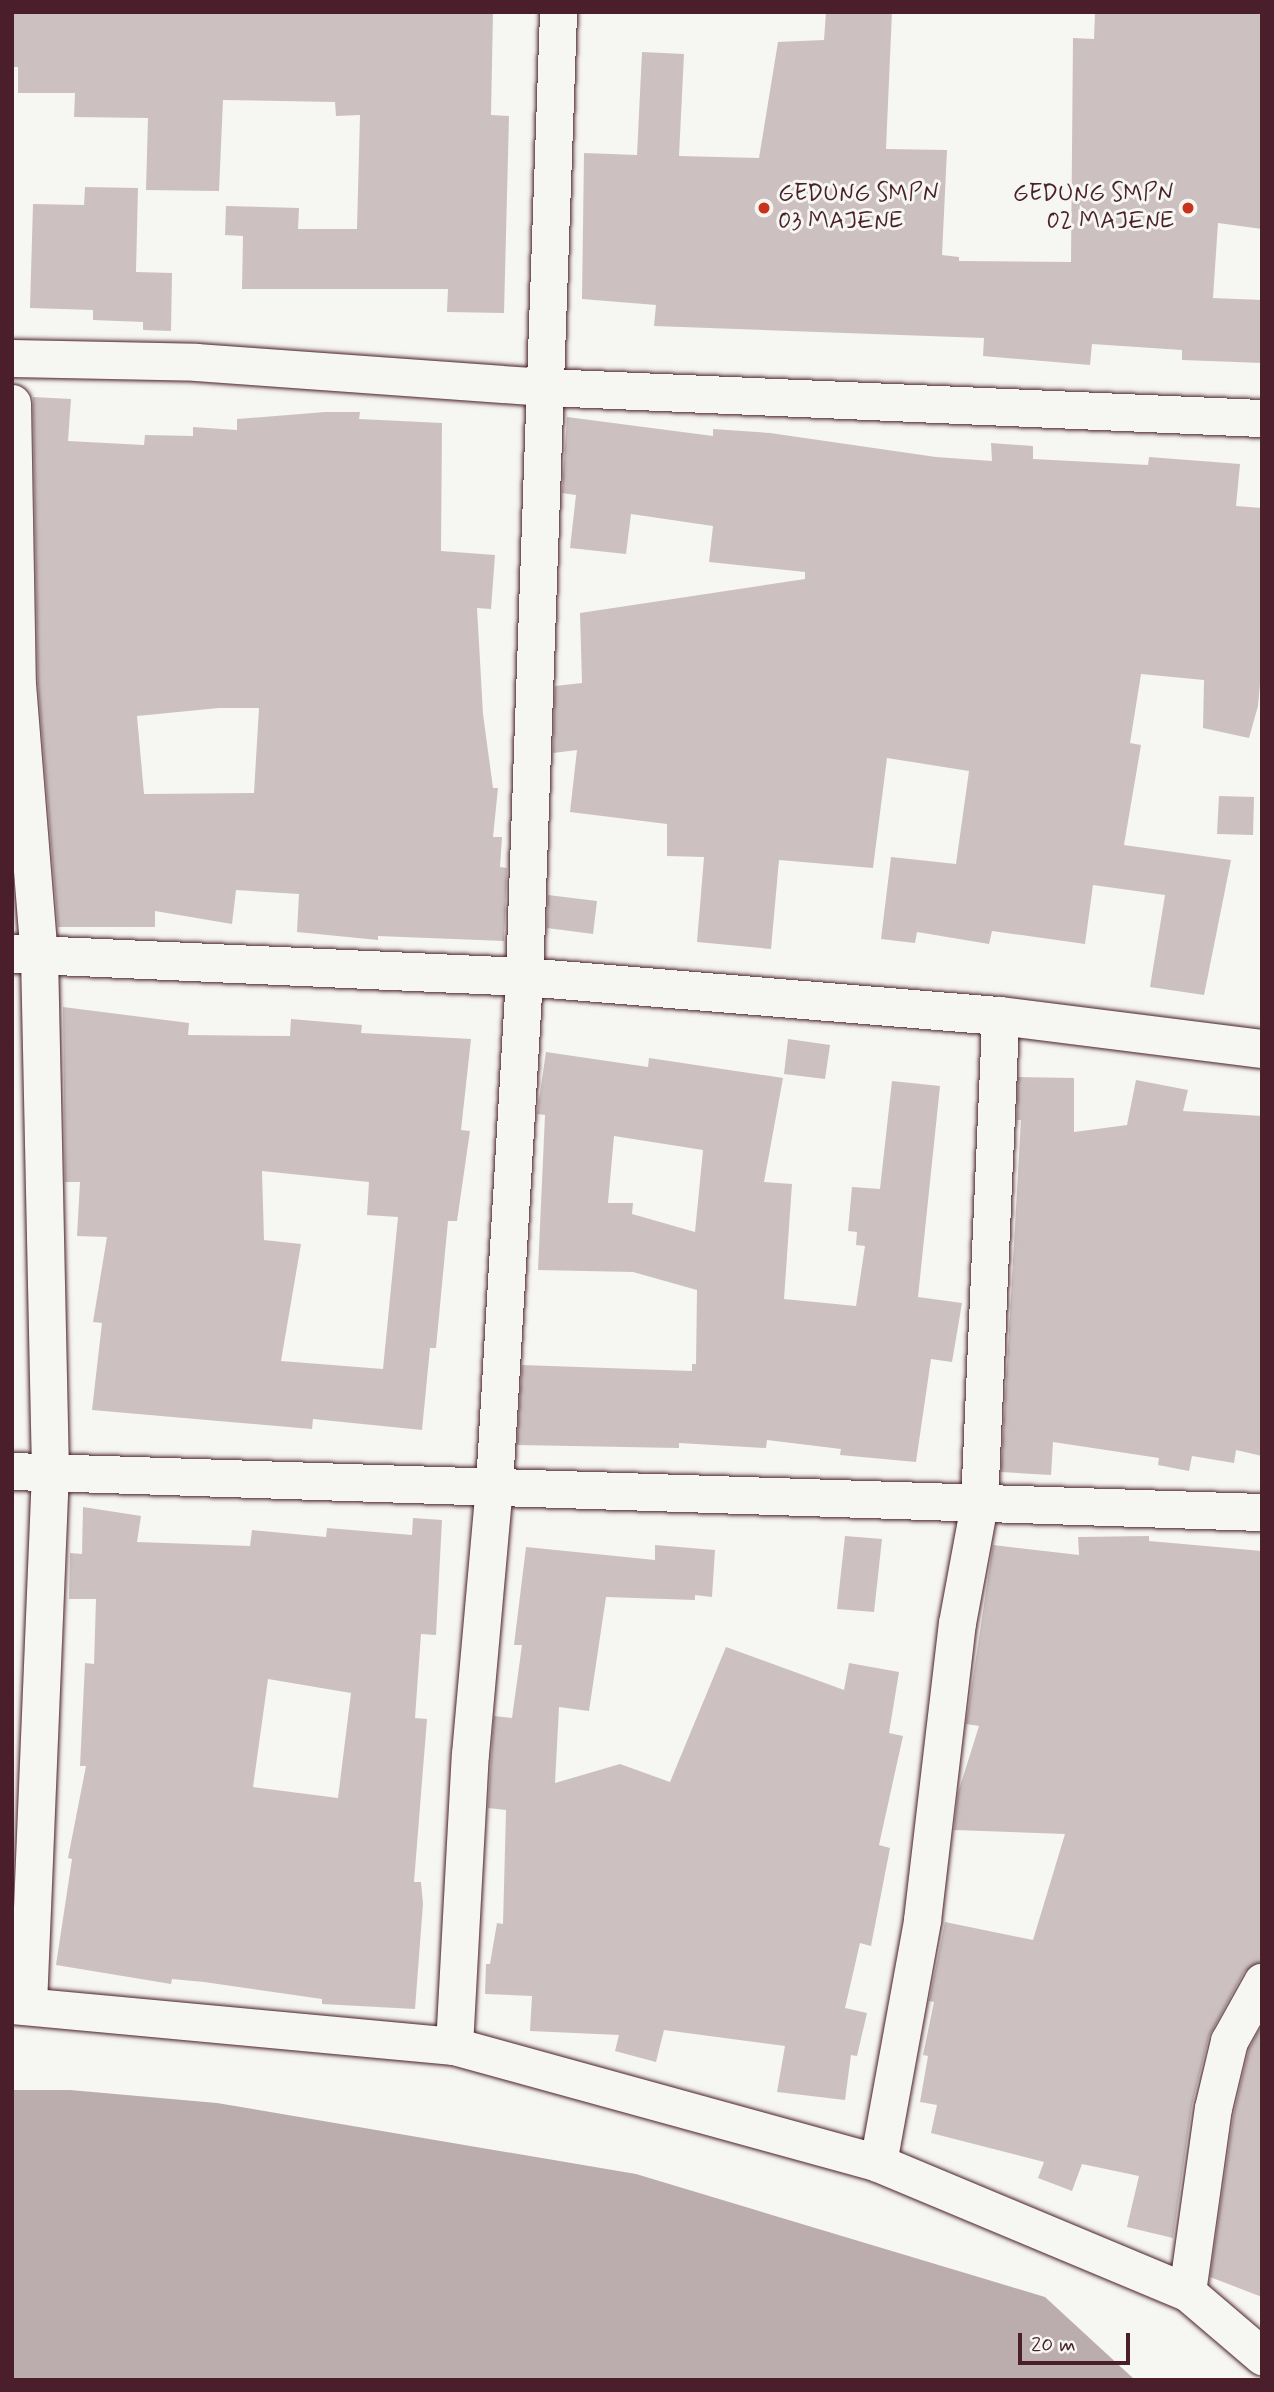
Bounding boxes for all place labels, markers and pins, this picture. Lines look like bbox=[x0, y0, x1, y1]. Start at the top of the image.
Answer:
place label: GEDUNG SMPN 03 MAJENE bbox=[778, 180, 944, 236]
place label: GEDUNG SMPN 02 MAJENE bbox=[1008, 180, 1174, 236]
marker: GEDUNG SMPN 03 MAJENE bbox=[756, 200, 772, 216]
marker: GEDUNG SMPN 02 MAJENE bbox=[1180, 200, 1196, 216]

